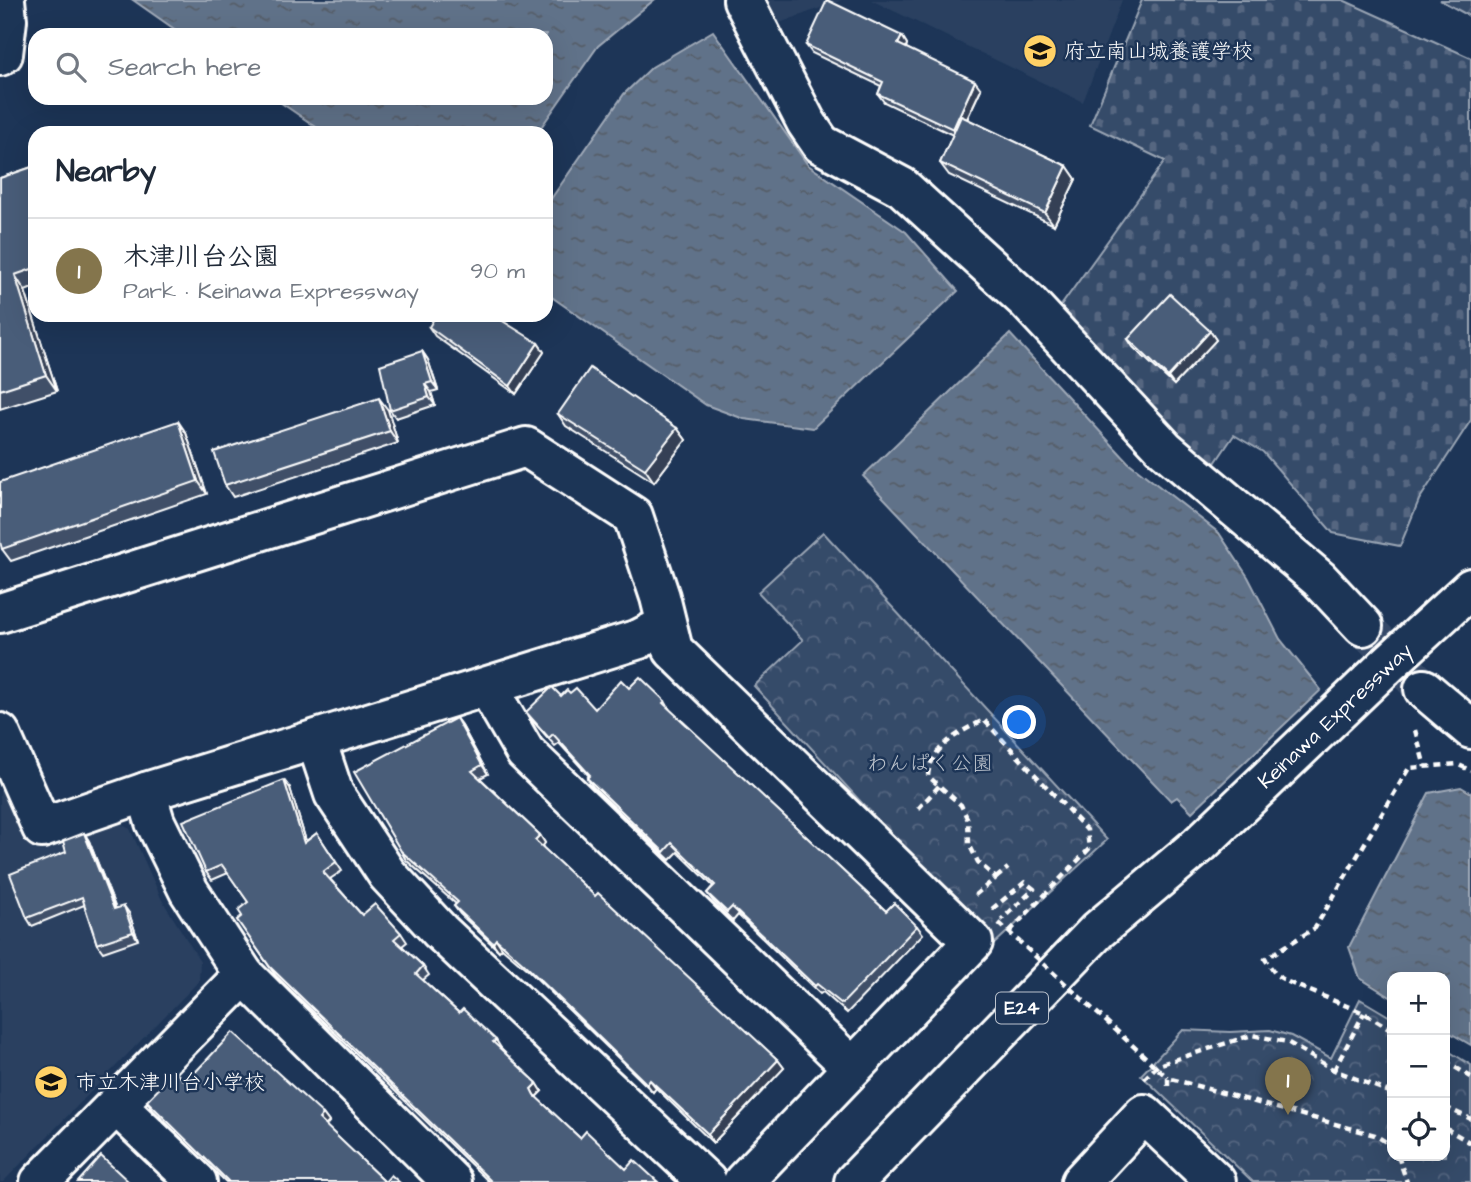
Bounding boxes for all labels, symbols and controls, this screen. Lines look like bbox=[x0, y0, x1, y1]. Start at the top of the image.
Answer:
search box bbox=[28, 28, 553, 105]
school or university icon: 府立南山城養護学校 bbox=[1021, 32, 1059, 70]
place label: 府立南山城養護学校 bbox=[1064, 37, 1253, 66]
icon: search bbox=[52, 48, 90, 86]
text: Search here bbox=[108, 49, 261, 85]
text: Nearby bbox=[56, 151, 156, 193]
text: 木津川台公園 bbox=[123, 239, 279, 275]
text: 1 bbox=[78, 255, 80, 287]
text: 90 m bbox=[470, 255, 525, 287]
text: Park · Keinawa Expressway bbox=[123, 275, 419, 307]
street label: Keinawa Expressway bbox=[1251, 636, 1420, 797]
your location bbox=[1002, 705, 1036, 739]
park label: わんぱく公園 bbox=[867, 749, 993, 778]
map controls bbox=[1387, 972, 1450, 1161]
button: + bbox=[1387, 972, 1450, 1035]
road number: E24 bbox=[996, 992, 1048, 1024]
button: − bbox=[1387, 1035, 1450, 1098]
pin: 1 bbox=[1265, 1057, 1311, 1115]
school or university icon: 市立木津川台小学校 bbox=[32, 1063, 70, 1101]
place label: 市立木津川台小学校 bbox=[76, 1068, 265, 1097]
button: locate bbox=[1387, 1098, 1450, 1161]

